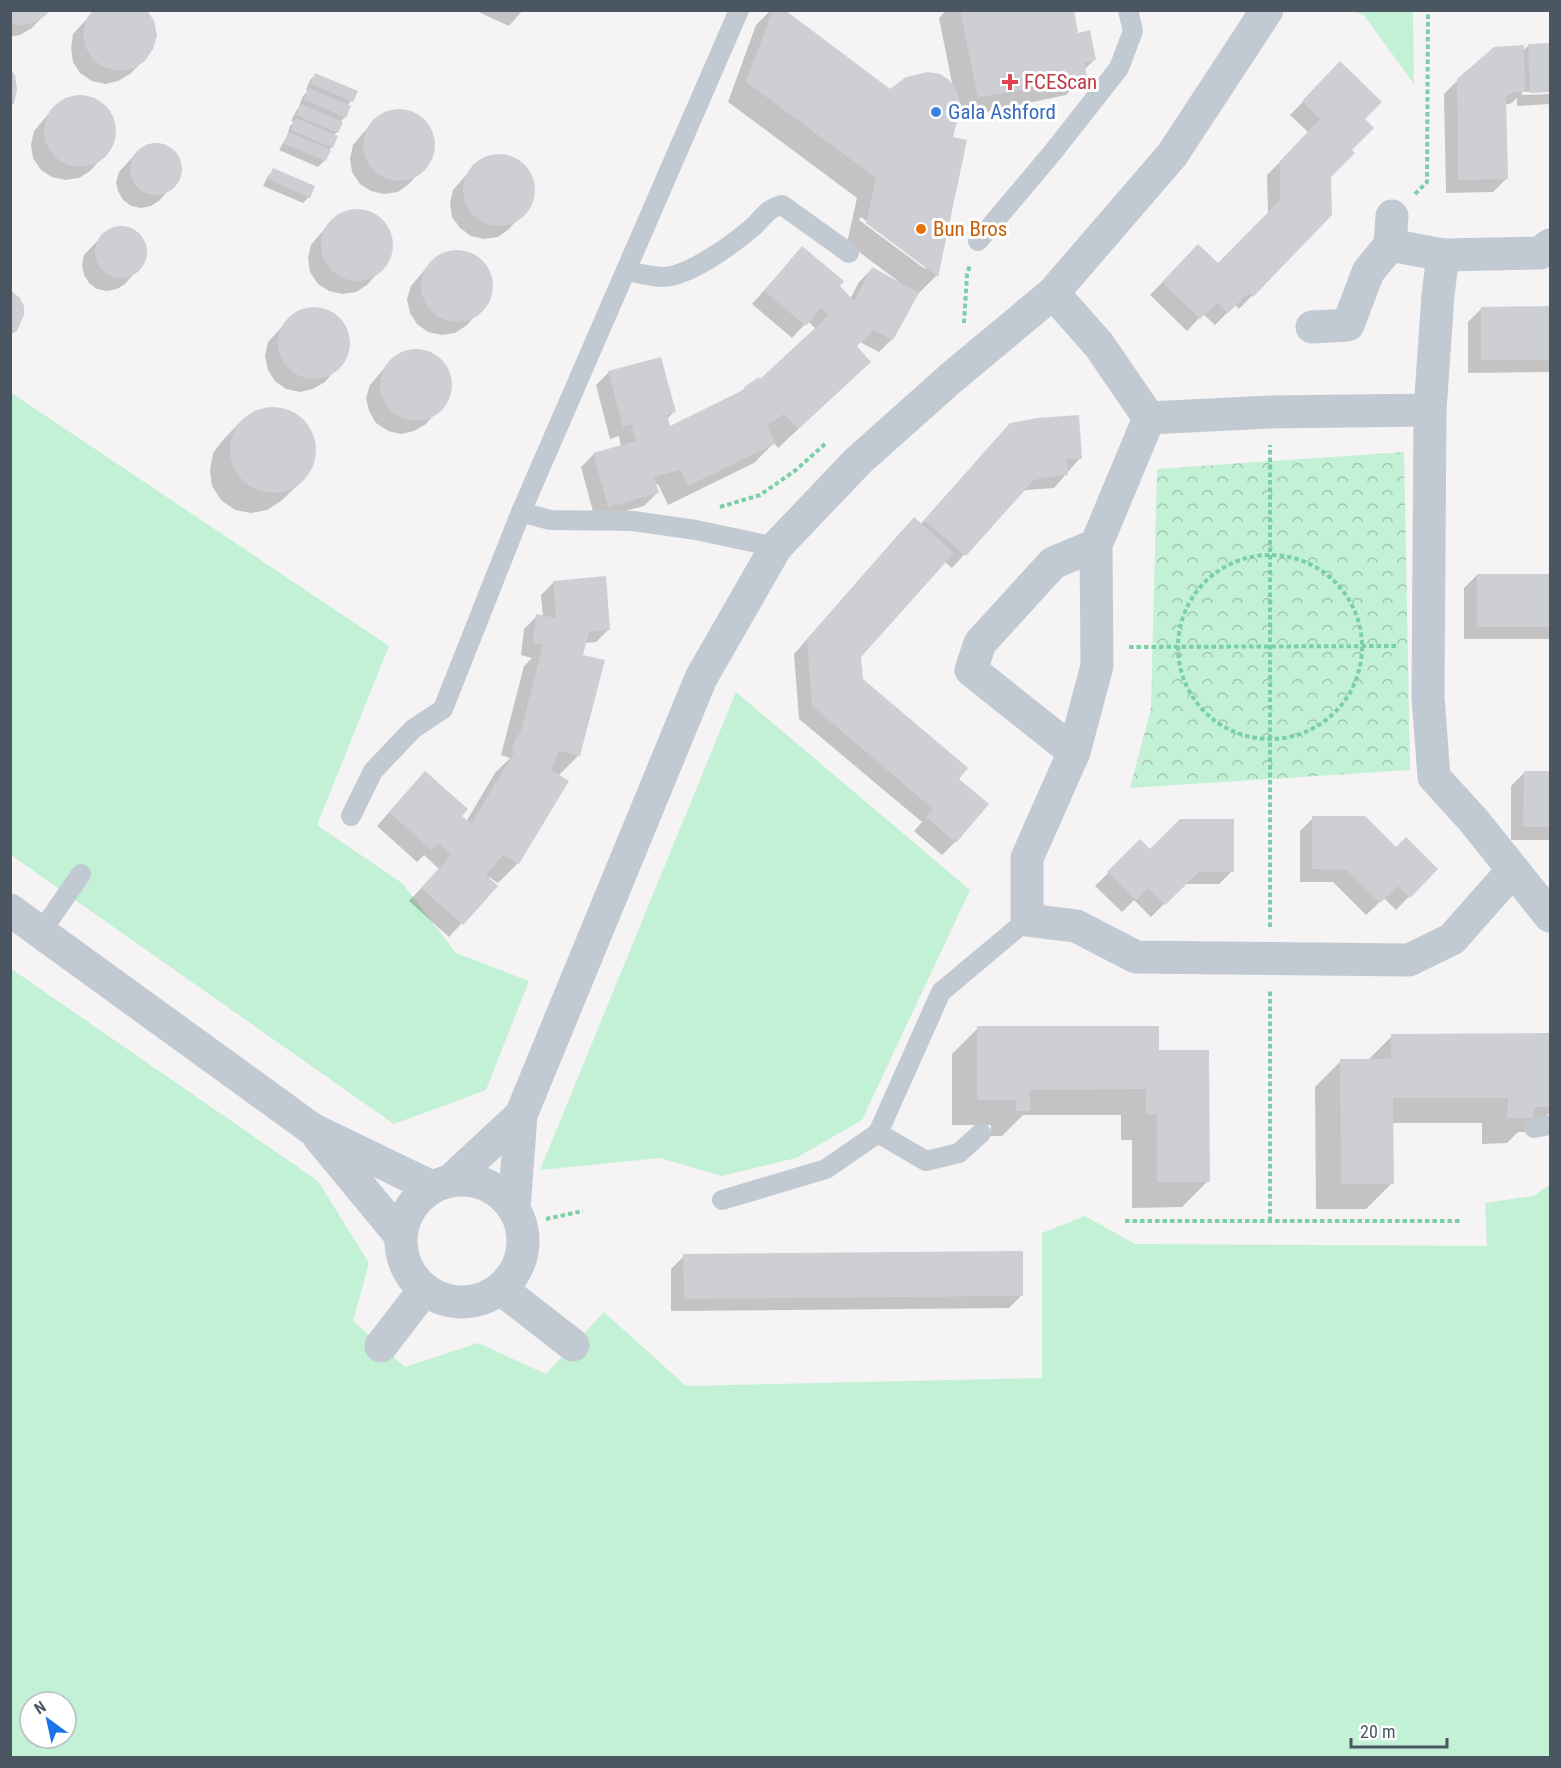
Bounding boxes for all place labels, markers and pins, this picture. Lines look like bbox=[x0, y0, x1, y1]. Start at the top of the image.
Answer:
place label: FCEScan bbox=[1024, 70, 1097, 94]
marker: FCEScan bbox=[1001, 73, 1019, 91]
place label: Gala Ashford bbox=[948, 100, 1056, 124]
marker: Gala Ashford bbox=[929, 105, 943, 119]
place label: Bun Bros bbox=[933, 217, 1007, 241]
marker: Bun Bros bbox=[914, 222, 928, 236]

